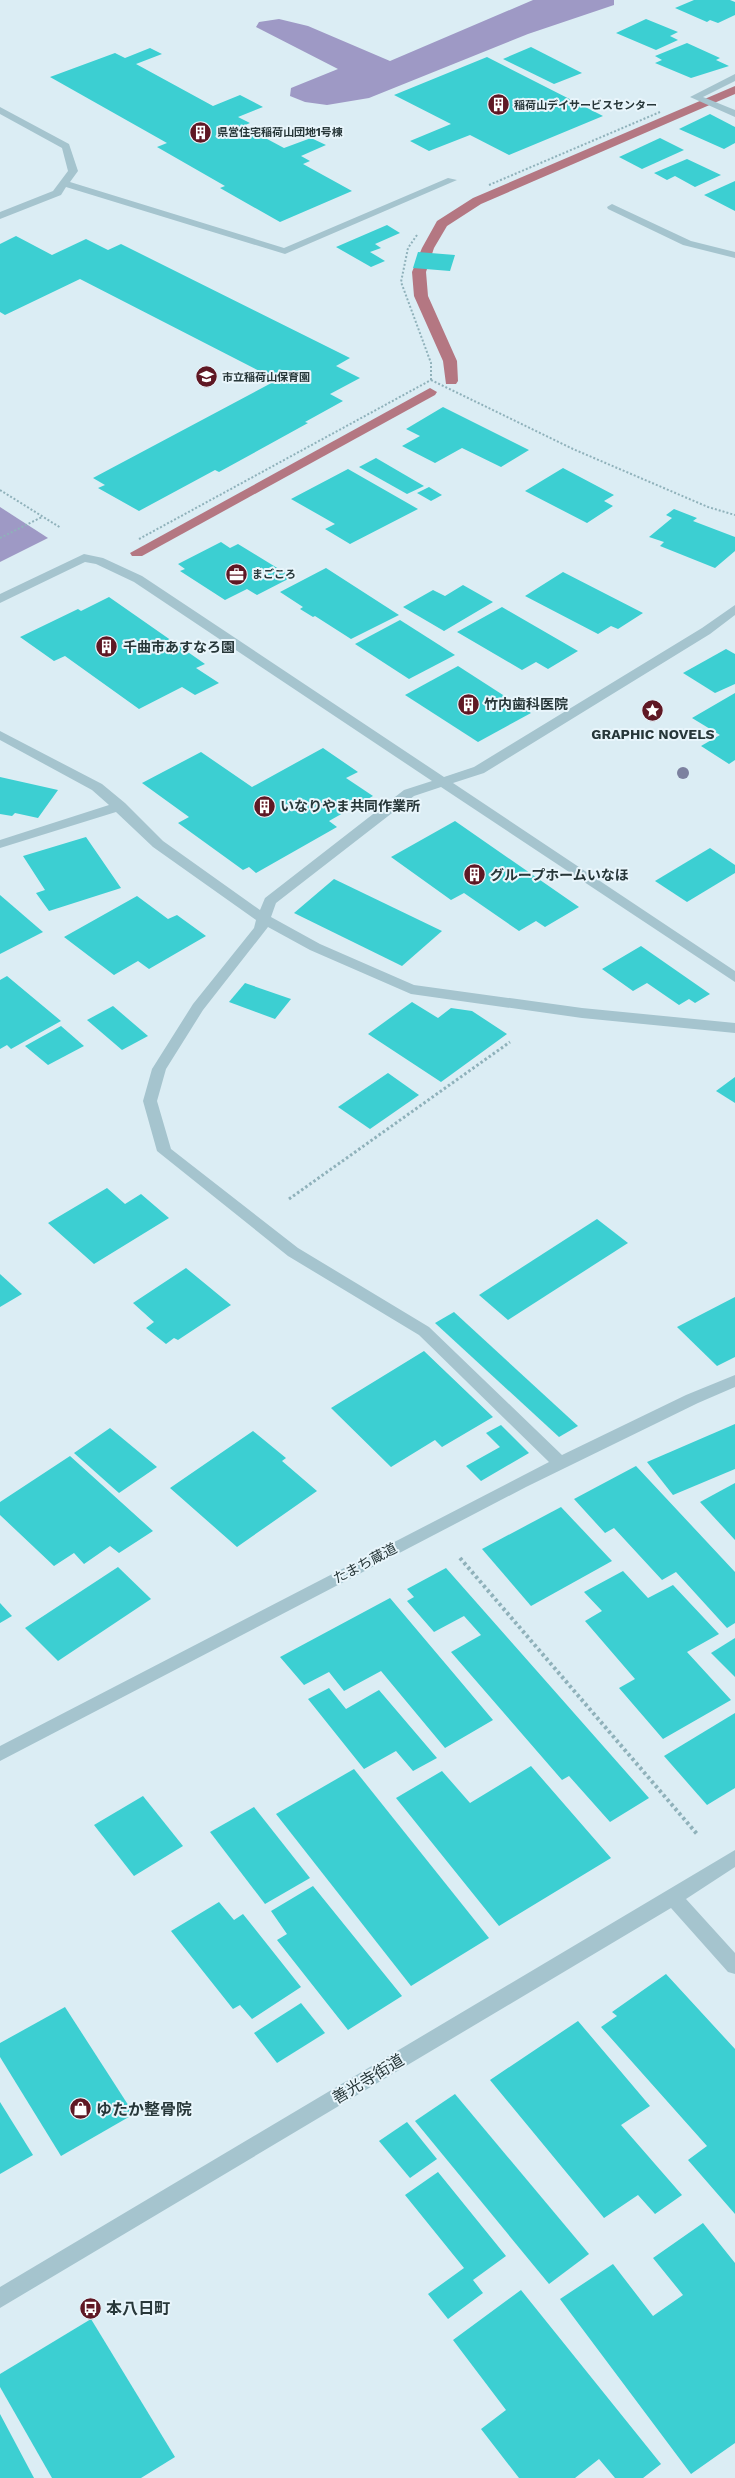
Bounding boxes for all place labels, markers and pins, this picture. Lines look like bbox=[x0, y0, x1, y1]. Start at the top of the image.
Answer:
building icon: 稲荷山デイサービスセンター bbox=[486, 93, 510, 117]
place label: 稲荷山デイサービスセンター bbox=[514, 99, 657, 112]
building icon: 県営住宅稲荷山団地1号棟 bbox=[189, 120, 213, 144]
place label: 県営住宅稲荷山団地1号棟 bbox=[217, 126, 343, 139]
school or university icon: 市立稲荷山保育園 bbox=[194, 365, 218, 389]
place label: 市立稲荷山保育園 bbox=[222, 371, 310, 384]
office icon: まごころ bbox=[224, 562, 248, 586]
place label: まごころ bbox=[252, 568, 296, 581]
building icon: 千曲市あすなろ園 bbox=[95, 635, 119, 659]
place label: 千曲市あすなろ園 bbox=[123, 639, 235, 655]
building icon: 竹内歯科医院 bbox=[456, 692, 480, 716]
place label: 竹内歯科医院 bbox=[484, 696, 568, 712]
place icon: GRAPHIC NOVELS bbox=[641, 699, 665, 723]
place label: GRAPHIC NOVELS bbox=[591, 726, 715, 742]
building icon: いなりやま共同作業所 bbox=[252, 794, 276, 818]
place label: いなりやま共同作業所 bbox=[280, 798, 420, 814]
building icon: グループホームいなほ bbox=[462, 863, 486, 887]
place label: グループホームいなほ bbox=[490, 867, 629, 883]
shop icon: ゆたか整骨院 bbox=[68, 2097, 92, 2121]
place label: ゆたか整骨院 bbox=[96, 2100, 192, 2119]
bus stop icon: 本八日町 bbox=[78, 2296, 102, 2320]
place label: 本八日町 bbox=[106, 2299, 170, 2318]

